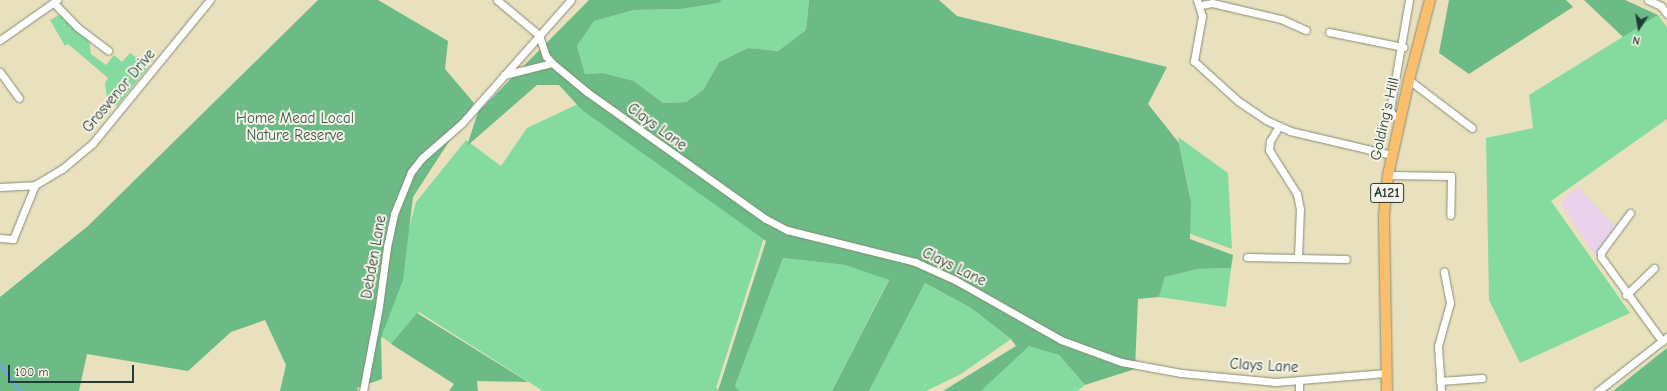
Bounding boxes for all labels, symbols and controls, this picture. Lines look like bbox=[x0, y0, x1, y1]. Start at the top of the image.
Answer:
north arrow bbox=[1619, 8, 1659, 48]
text: N bbox=[1632, 33, 1641, 47]
street label: Grosvenor Drive bbox=[79, 46, 159, 136]
street label: Golding's Hill bbox=[1367, 76, 1403, 162]
street label: Clays Lane bbox=[624, 99, 690, 155]
park label: Home Mead Local Nature Reserve bbox=[236, 109, 354, 144]
road number: A121 bbox=[1370, 181, 1404, 205]
street label: Debden Lane bbox=[358, 214, 390, 300]
street label: Clays Lane bbox=[919, 244, 989, 290]
street label: Clays Lane bbox=[1229, 355, 1299, 377]
scale bar bbox=[10, 357, 136, 383]
text: 100 m bbox=[15, 365, 48, 379]

